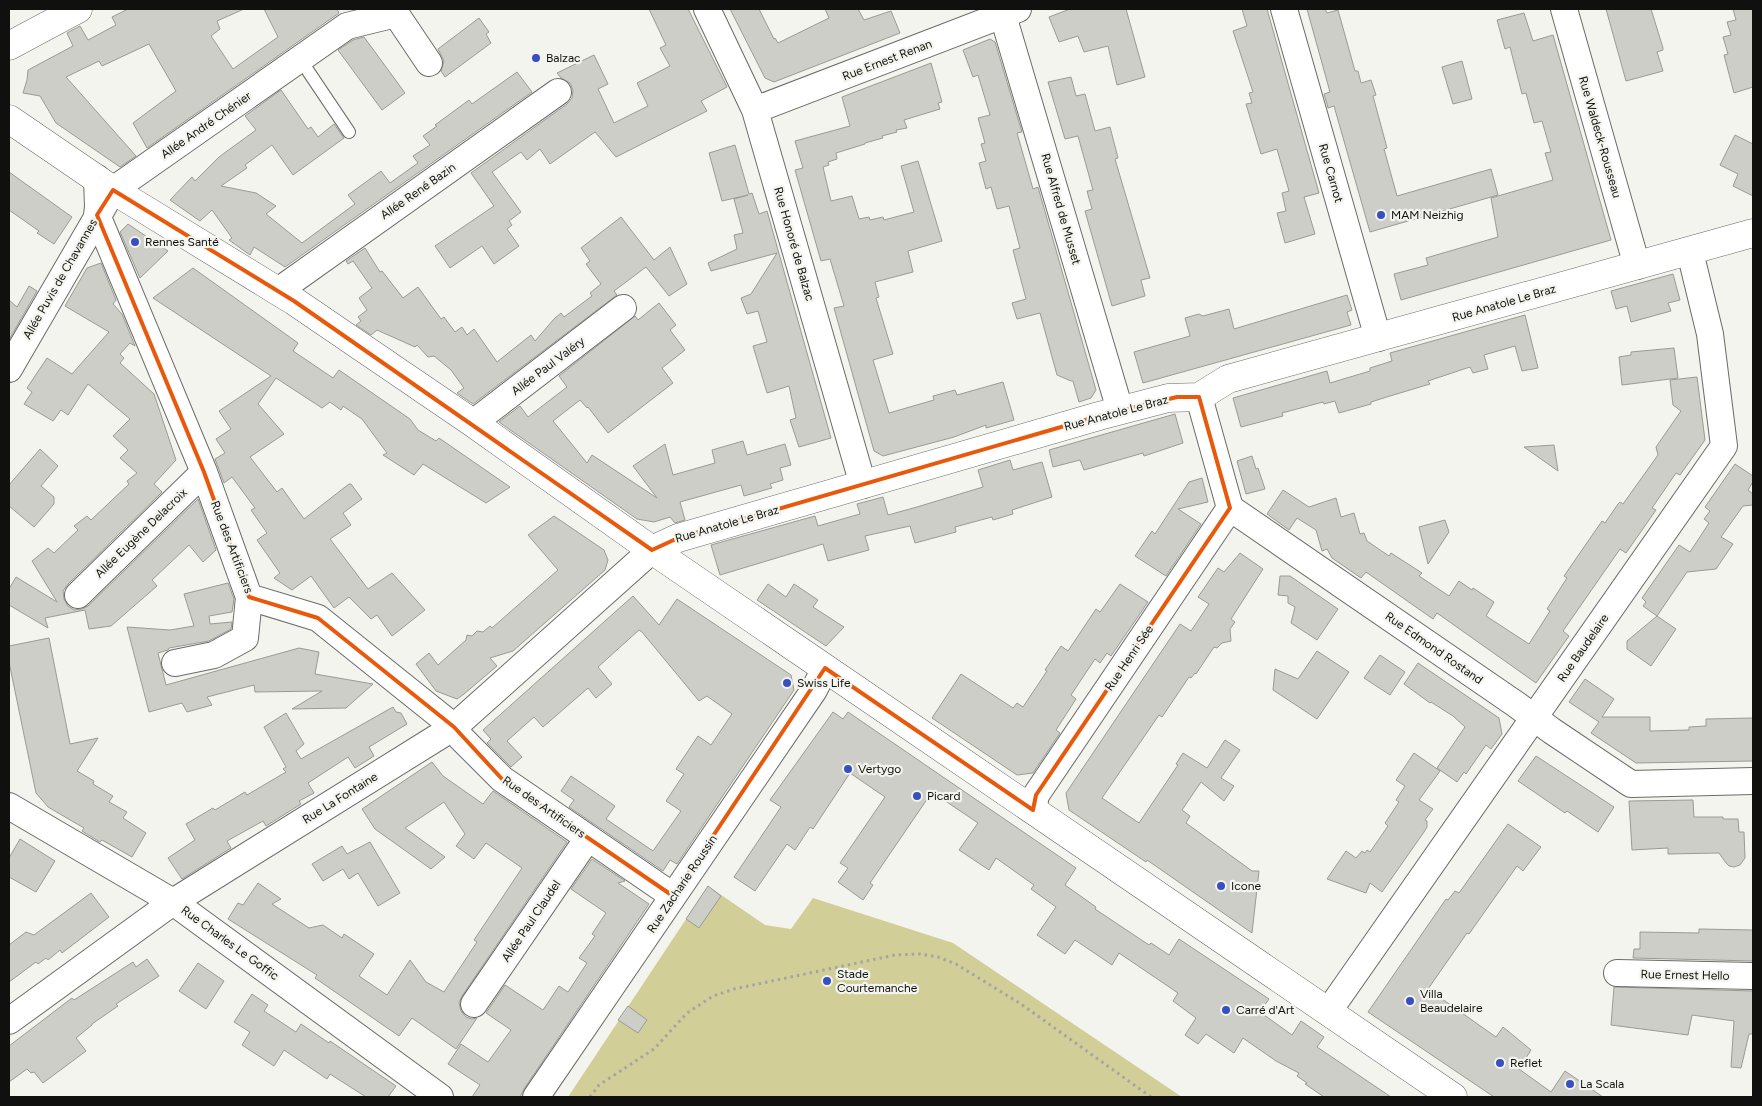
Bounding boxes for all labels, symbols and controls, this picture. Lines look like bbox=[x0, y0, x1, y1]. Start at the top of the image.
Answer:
street label: Rue Ernest Renan bbox=[840, 36, 934, 84]
place label: Balzac bbox=[546, 51, 581, 65]
marker: Balzac bbox=[530, 52, 542, 64]
street label: Rue Waldeck-Rousseau bbox=[1576, 74, 1624, 200]
street label: Allée André Chénier bbox=[158, 89, 254, 161]
street label: Rue Carnot bbox=[1316, 142, 1346, 205]
street label: Rue Alfred de Musset bbox=[1038, 152, 1084, 267]
street label: Allée René Bazin bbox=[378, 160, 459, 222]
street label: Rue Honoré de Balzac bbox=[771, 185, 817, 303]
place label: MAM Neizhig bbox=[1391, 208, 1463, 222]
marker: MAM Neizhig bbox=[1375, 209, 1387, 221]
street label: Allée Puvis de Chavannes bbox=[20, 216, 100, 342]
place label: Rennes Santé bbox=[145, 235, 219, 249]
marker: Rennes Santé bbox=[129, 236, 141, 248]
street label: Rue Anatole Le Braz bbox=[1450, 281, 1558, 325]
street label: Allée Paul Valéry bbox=[509, 333, 588, 398]
street label: Rue Anatole Le Braz bbox=[1062, 392, 1170, 434]
street label: Allée Eugène Delacroix bbox=[92, 485, 190, 581]
street label: Rue des Artificiers bbox=[208, 499, 256, 596]
street label: Rue Anatole Le Braz bbox=[673, 502, 781, 546]
street label: Rue Edmond Rostand bbox=[1382, 609, 1486, 687]
street label: Rue Baudelaire bbox=[1554, 611, 1612, 685]
street label: Rue Henri Sée bbox=[1102, 622, 1156, 694]
place label: Swiss Life bbox=[797, 676, 851, 690]
marker: Swiss Life bbox=[781, 677, 793, 689]
place label: Vertygo bbox=[858, 762, 901, 776]
marker: Vertygo bbox=[842, 763, 854, 775]
street label: Rue La Fontaine bbox=[300, 769, 380, 827]
street label: Rue des Artificiers bbox=[500, 773, 589, 841]
place label: Picard bbox=[927, 789, 960, 803]
marker: Picard bbox=[911, 790, 923, 802]
street label: Rue Zacharie Roussin bbox=[644, 832, 720, 936]
street label: Allée Paul Claudel bbox=[499, 878, 563, 964]
place label: Icone bbox=[1231, 879, 1261, 893]
marker: Icone bbox=[1215, 880, 1227, 892]
street label: Rue Charles Le Goffic bbox=[179, 903, 282, 983]
place label: Stade Courtemanche bbox=[837, 967, 918, 995]
street label: Rue Ernest Hello bbox=[1640, 967, 1730, 983]
marker: Stade Courtemanche bbox=[821, 975, 833, 987]
place label: Villa Beaudelaire bbox=[1420, 987, 1483, 1015]
marker: Villa Beaudelaire bbox=[1404, 995, 1416, 1007]
place label: Carré d'Art bbox=[1236, 1003, 1295, 1017]
marker: Carré d'Art bbox=[1220, 1004, 1232, 1016]
place label: Reflet bbox=[1510, 1056, 1543, 1070]
marker: Reflet bbox=[1494, 1057, 1506, 1069]
place label: La Scala bbox=[1580, 1077, 1624, 1091]
marker: La Scala bbox=[1564, 1078, 1576, 1090]

